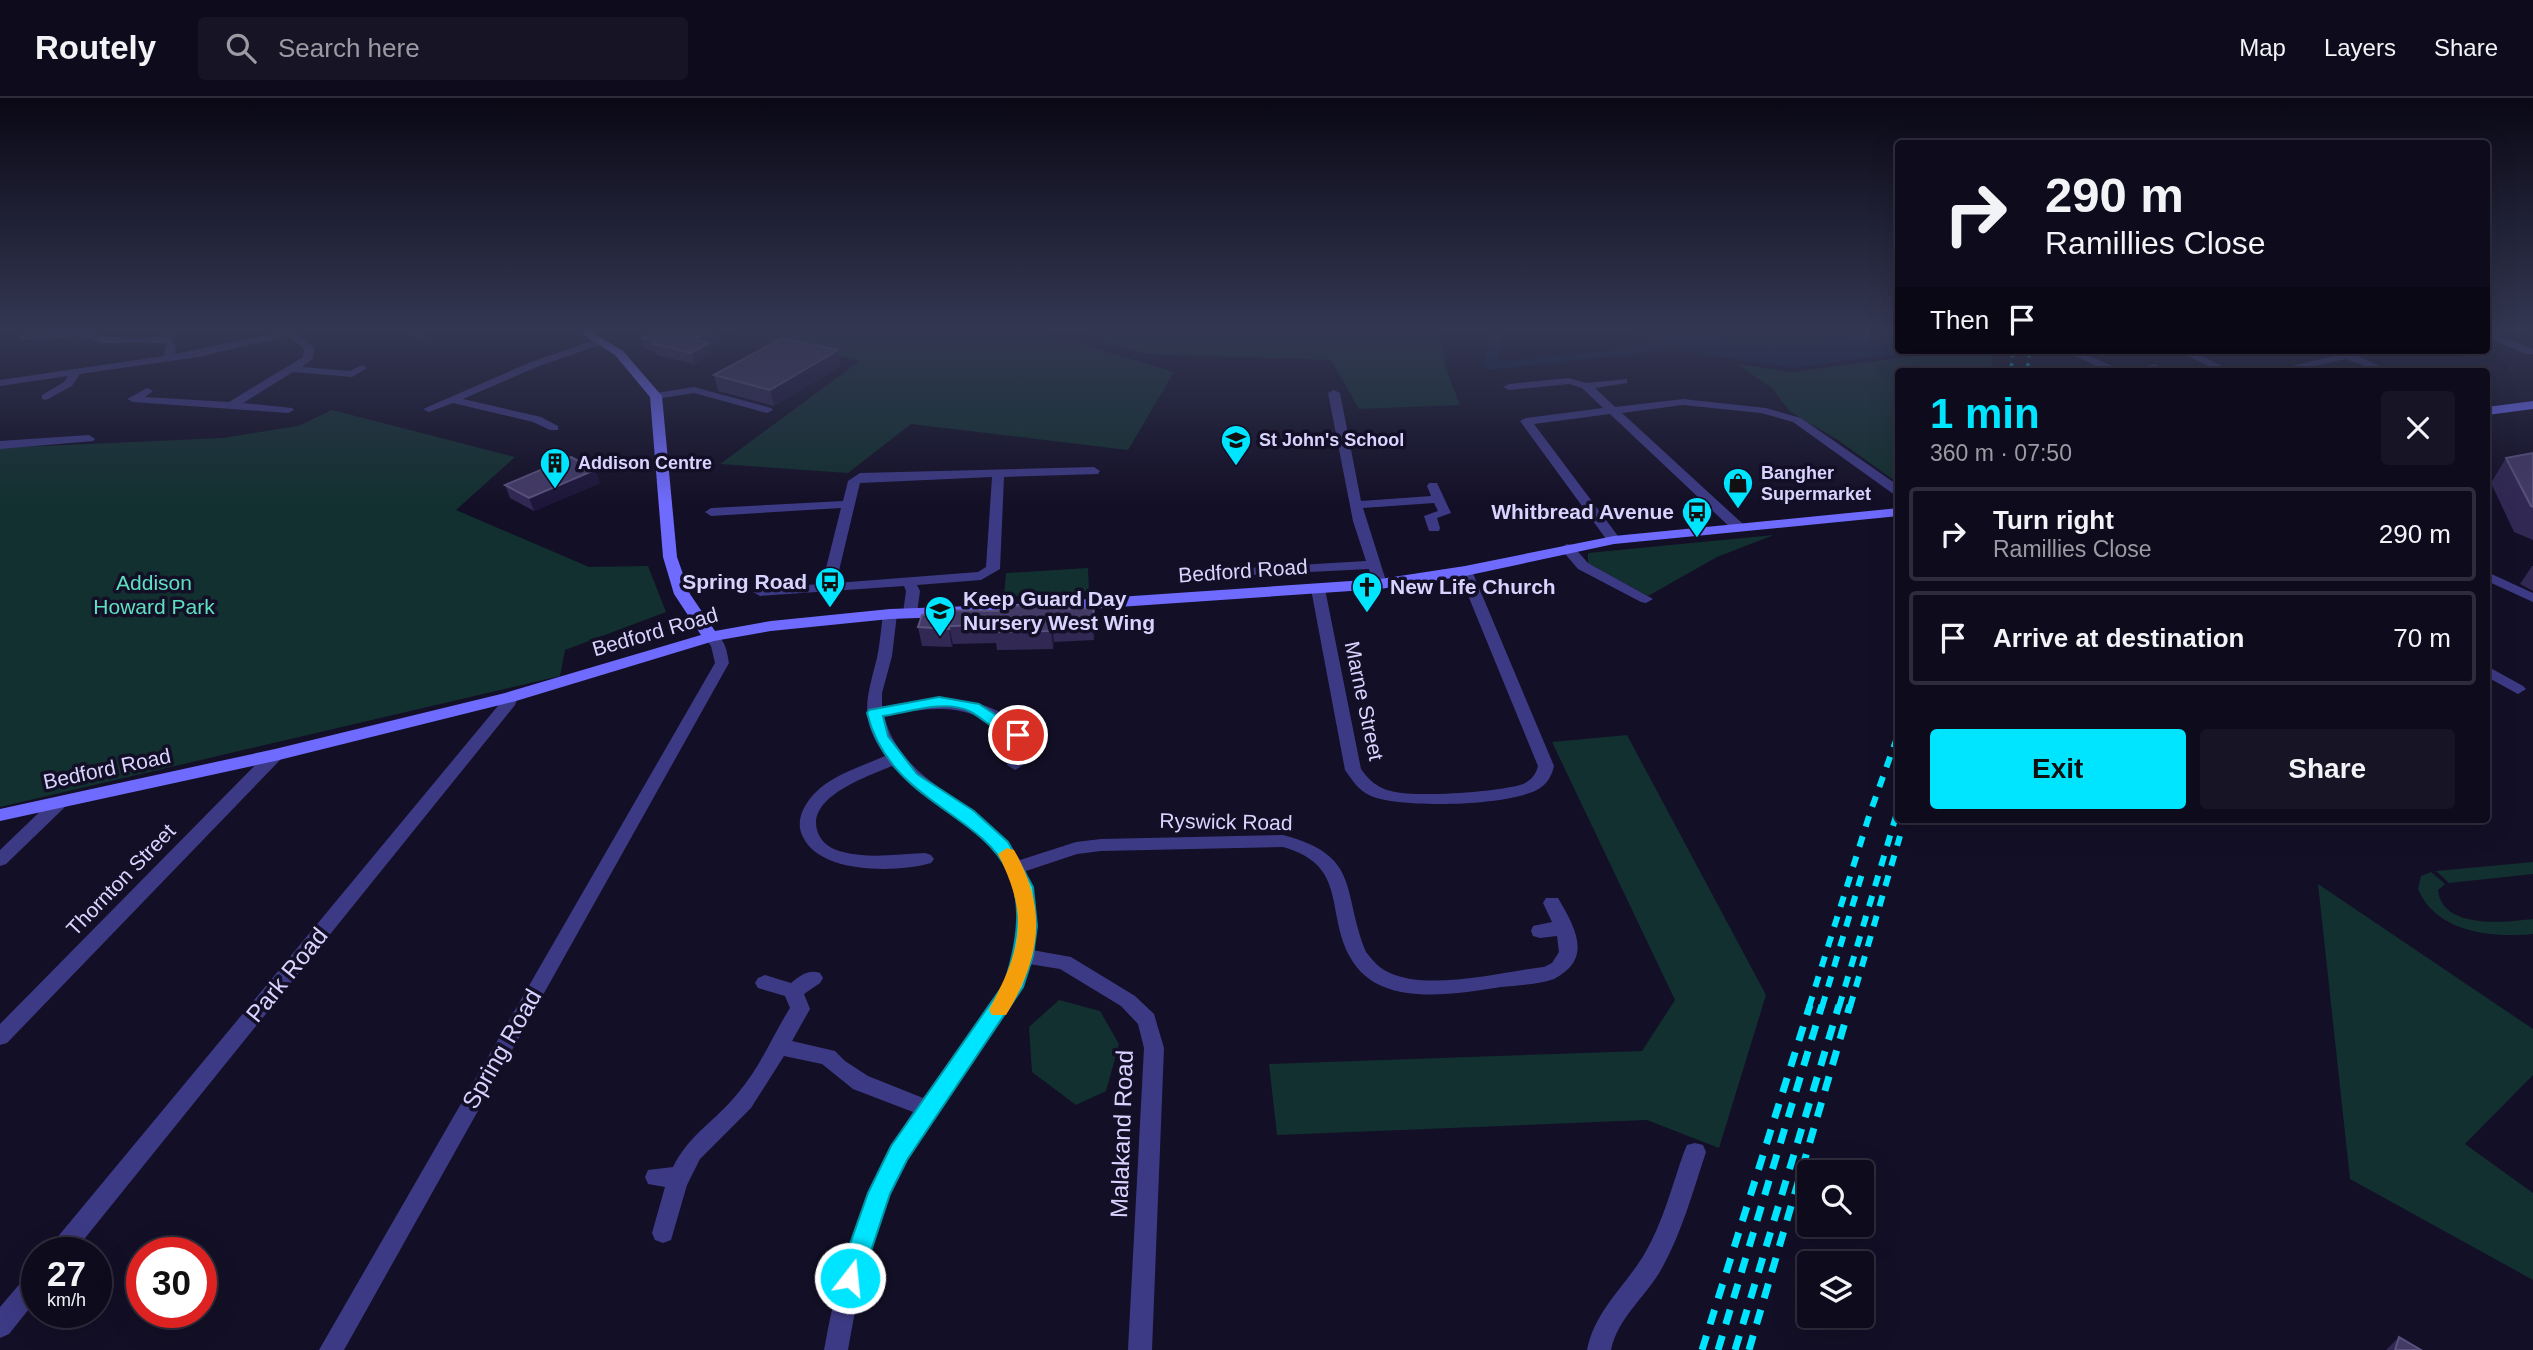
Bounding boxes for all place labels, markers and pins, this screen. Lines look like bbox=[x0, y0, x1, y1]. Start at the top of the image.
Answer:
school or university icon: St John's School bbox=[1219, 423, 1253, 467]
place label: St John's School bbox=[1259, 430, 1404, 450]
building icon: Addison Centre bbox=[538, 446, 572, 490]
place label: Addison Centre bbox=[578, 453, 712, 473]
place label: Bangher Supermarket bbox=[1761, 463, 1871, 504]
shop icon: Bangher Supermarket bbox=[1721, 466, 1755, 510]
bus stop icon: Whitbread Avenue bbox=[1680, 495, 1714, 539]
place label: Whitbread Avenue bbox=[1491, 500, 1674, 523]
bus stop icon: Spring Road bbox=[813, 565, 847, 609]
place label: Spring Road bbox=[682, 570, 807, 593]
church icon: New Life Church bbox=[1350, 570, 1384, 614]
place label: New Life Church bbox=[1390, 575, 1556, 598]
place label: Keep Guard Day Nursery West Wing bbox=[963, 587, 1155, 634]
school or university icon: Keep Guard Day Nursery West Wing bbox=[923, 594, 957, 638]
pin bbox=[988, 705, 1048, 765]

